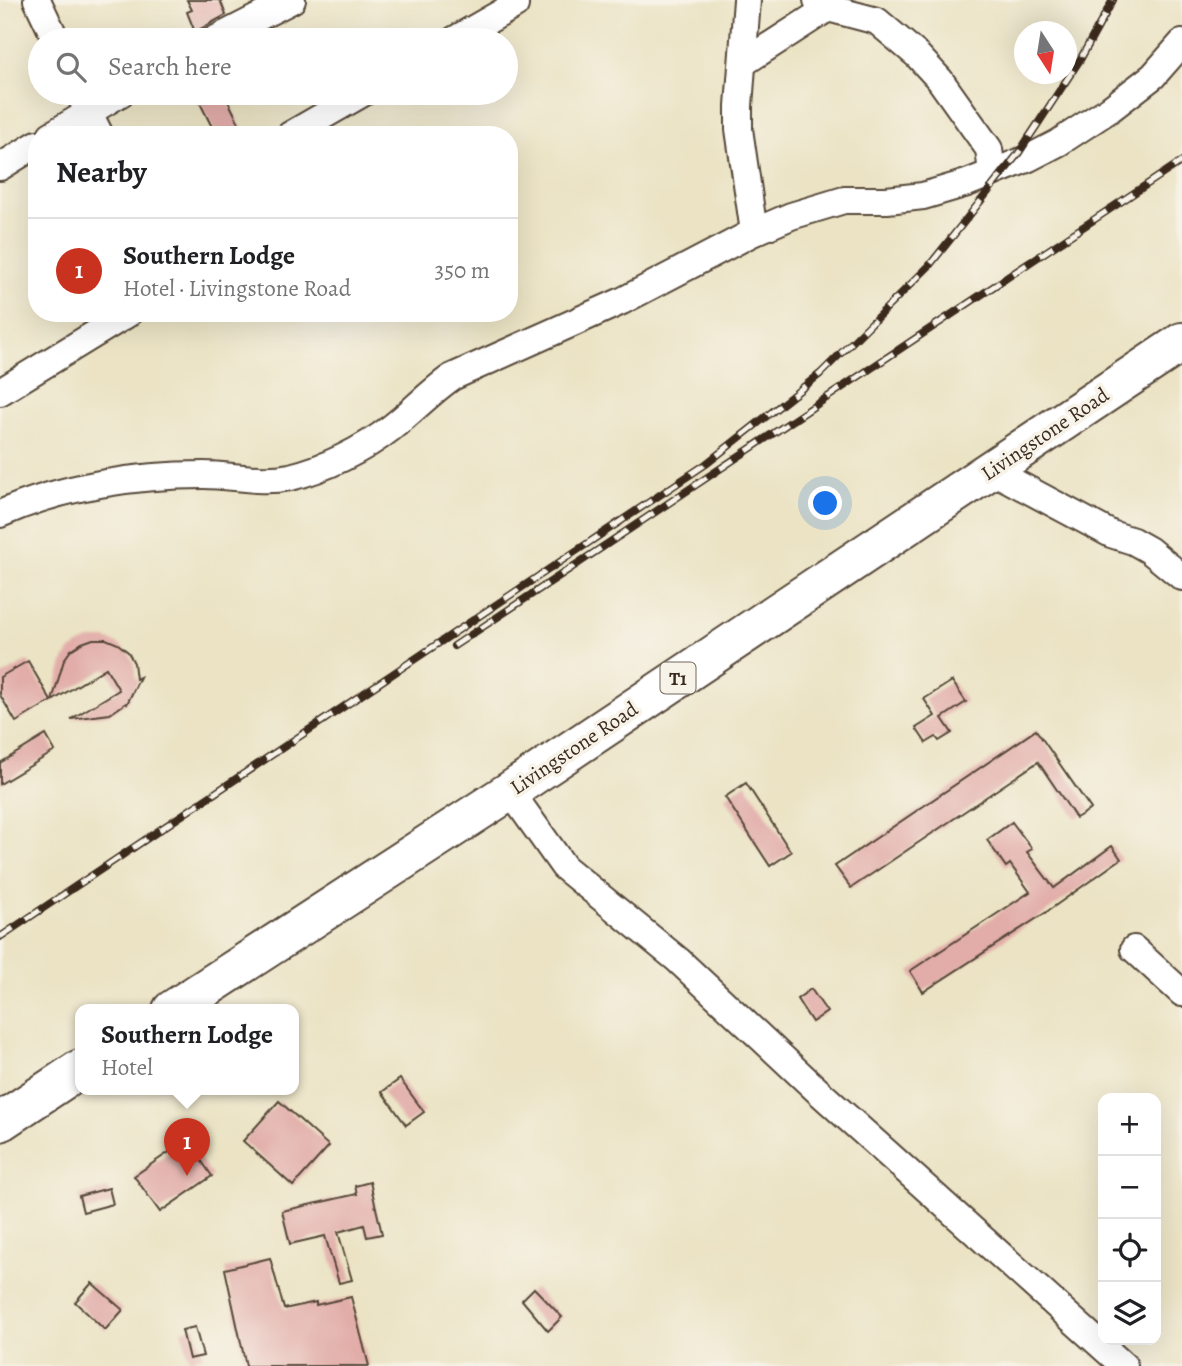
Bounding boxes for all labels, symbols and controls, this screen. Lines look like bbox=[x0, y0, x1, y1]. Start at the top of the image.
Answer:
north arrow bbox=[1014, 21, 1077, 84]
search box bbox=[28, 28, 518, 105]
icon: search bbox=[52, 48, 90, 86]
text: Search here bbox=[108, 49, 232, 84]
text: Nearby bbox=[56, 152, 147, 192]
text: Southern Lodge bbox=[123, 238, 295, 273]
text: 1 bbox=[75, 255, 83, 286]
text: 350 m bbox=[435, 255, 490, 286]
text: Hotel · Livingstone Road bbox=[123, 273, 351, 304]
street label: Livingstone Road bbox=[976, 380, 1115, 487]
your location bbox=[808, 486, 842, 520]
road number: T1 bbox=[660, 663, 696, 694]
street label: Livingstone Road bbox=[505, 694, 644, 801]
popup bbox=[75, 1004, 299, 1095]
text: Southern Lodge bbox=[101, 1017, 273, 1052]
text: Hotel bbox=[101, 1052, 153, 1083]
map controls bbox=[1098, 1093, 1161, 1345]
button: + bbox=[1098, 1093, 1161, 1156]
pin: 1 bbox=[164, 1118, 210, 1176]
button: − bbox=[1098, 1156, 1161, 1219]
button: locate bbox=[1098, 1219, 1161, 1282]
button: layers bbox=[1098, 1282, 1161, 1345]

